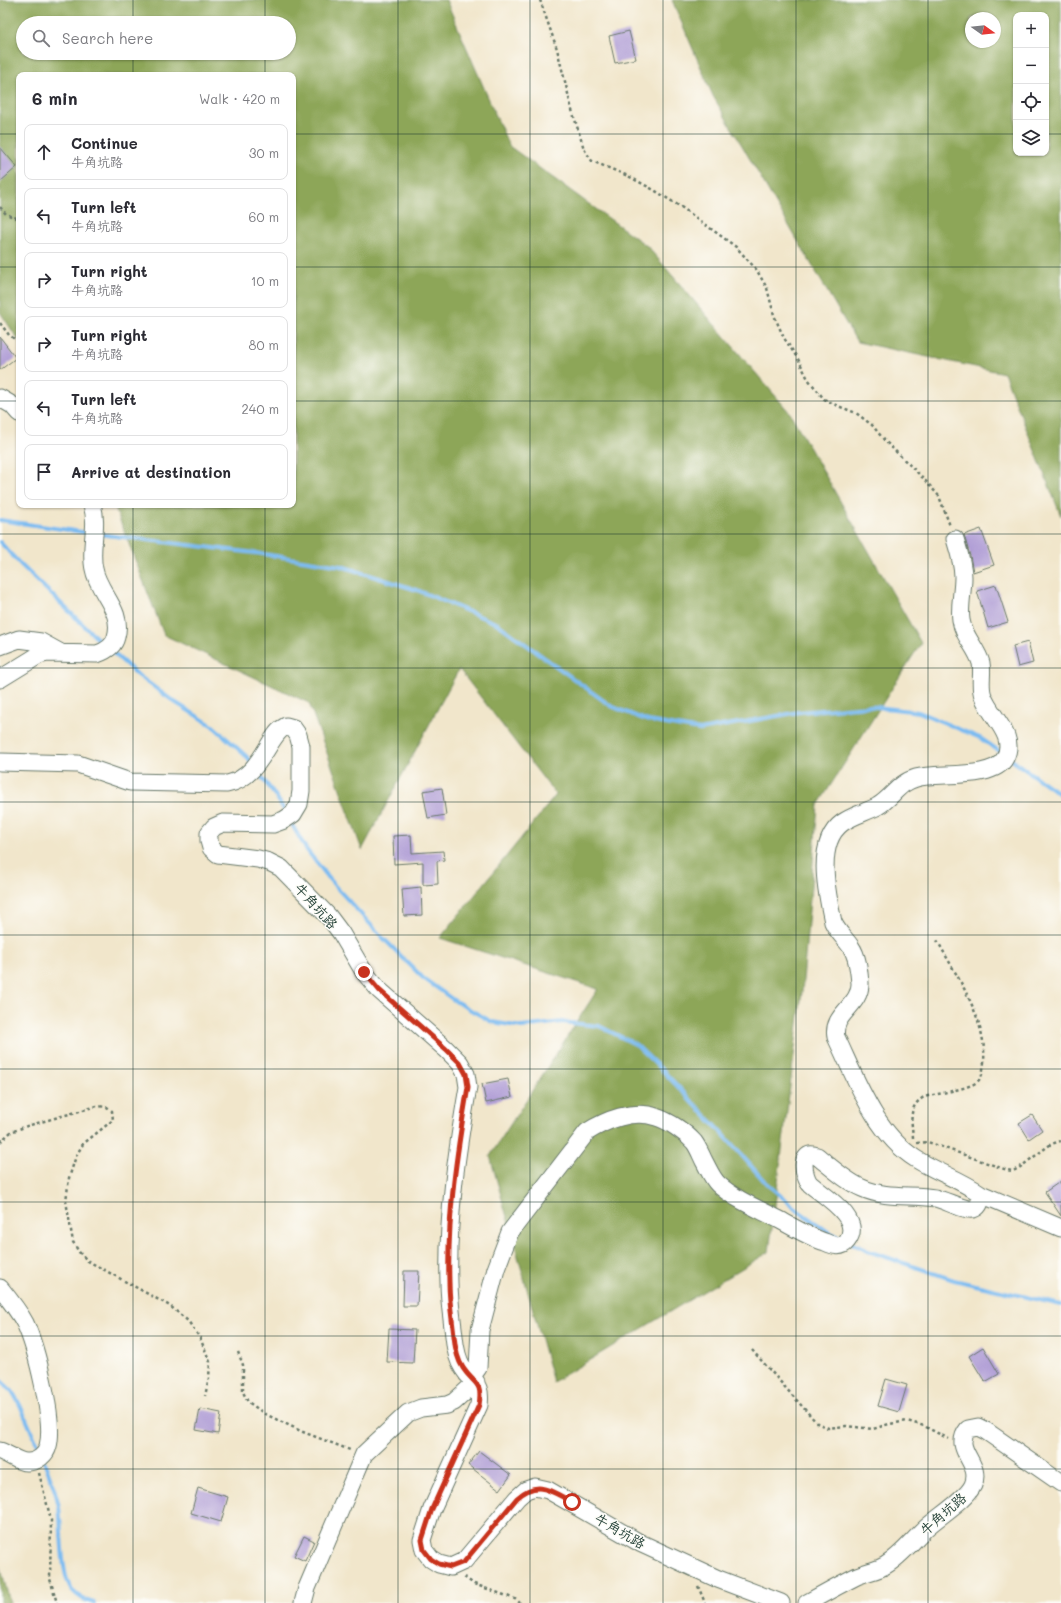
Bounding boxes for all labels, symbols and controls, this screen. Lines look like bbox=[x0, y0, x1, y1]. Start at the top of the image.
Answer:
north arrow bbox=[965, 12, 1001, 48]
map controls bbox=[1013, 12, 1049, 156]
button: + bbox=[1013, 12, 1049, 48]
search box bbox=[16, 16, 296, 60]
icon: search bbox=[30, 27, 52, 49]
text: Search here bbox=[62, 28, 153, 48]
button: − bbox=[1013, 48, 1049, 84]
button: locate bbox=[1013, 84, 1049, 120]
text: 6 min bbox=[32, 87, 77, 109]
text: Walk · 420 m bbox=[199, 90, 280, 107]
button: layers bbox=[1013, 120, 1049, 156]
text: Continue bbox=[71, 133, 138, 153]
icon: ahead bbox=[33, 141, 55, 163]
text: 30 m bbox=[249, 144, 279, 161]
text: 牛角坑路 bbox=[71, 153, 123, 170]
text: Turn left bbox=[71, 197, 136, 217]
icon: left bbox=[33, 205, 55, 227]
text: 60 m bbox=[249, 208, 279, 225]
text: 牛角坑路 bbox=[71, 217, 123, 234]
text: Turn right bbox=[71, 261, 148, 281]
icon: right bbox=[33, 269, 55, 291]
text: 10 m bbox=[251, 272, 279, 289]
text: 牛角坑路 bbox=[71, 281, 123, 298]
text: Turn right bbox=[71, 325, 148, 345]
icon: right bbox=[33, 333, 55, 355]
text: 80 m bbox=[249, 336, 279, 353]
text: 牛角坑路 bbox=[71, 345, 123, 362]
text: Turn left bbox=[71, 389, 136, 409]
icon: left bbox=[33, 397, 55, 419]
text: 240 m bbox=[242, 400, 279, 417]
text: 牛角坑路 bbox=[71, 409, 123, 426]
icon: arrive bbox=[33, 461, 55, 483]
text: Arrive at destination bbox=[71, 462, 231, 482]
street label: 牛角坑路 bbox=[291, 879, 342, 933]
route end bbox=[355, 963, 373, 981]
street label: 牛角坑路 bbox=[915, 1488, 970, 1539]
route start bbox=[563, 1493, 581, 1511]
street label: 牛角坑路 bbox=[591, 1508, 649, 1553]

